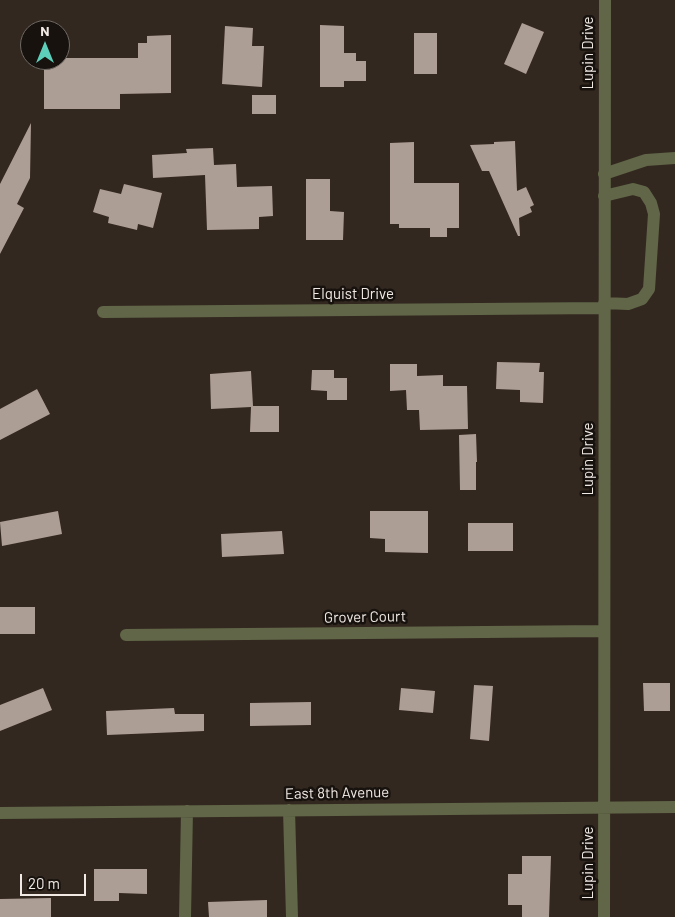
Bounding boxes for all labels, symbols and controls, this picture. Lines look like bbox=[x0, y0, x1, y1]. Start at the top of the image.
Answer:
street label: Lupin Drive bbox=[579, 16, 597, 90]
north arrow bbox=[20, 20, 70, 70]
text: N bbox=[40, 22, 50, 39]
street label: Elquist Drive bbox=[312, 285, 394, 303]
street label: Lupin Drive bbox=[579, 422, 597, 496]
street label: Grover Court bbox=[324, 607, 406, 627]
street label: East 8th Avenue bbox=[285, 783, 389, 803]
street label: Lupin Drive bbox=[579, 826, 597, 900]
scale bar bbox=[22, 864, 89, 896]
text: 20 m bbox=[28, 874, 60, 892]

